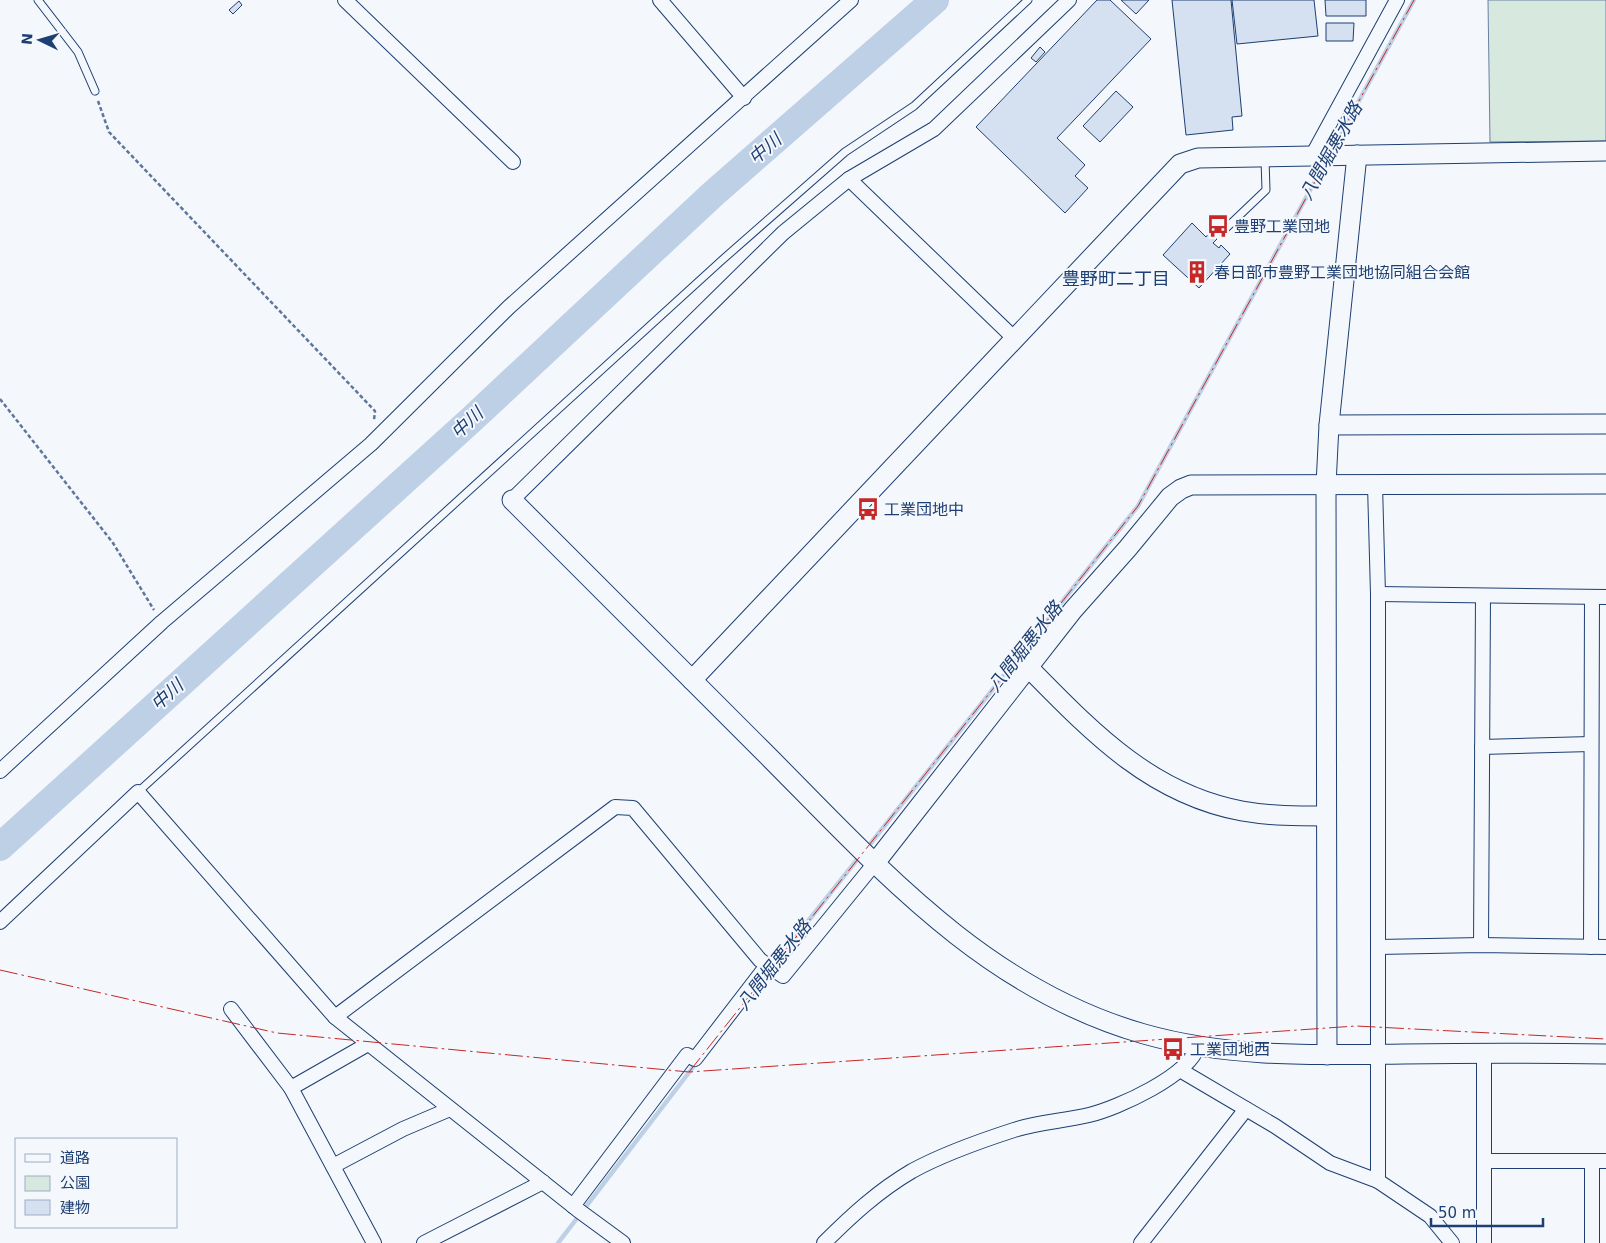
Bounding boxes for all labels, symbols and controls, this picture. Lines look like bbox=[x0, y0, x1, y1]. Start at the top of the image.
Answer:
north arrow bbox=[15, 15, 65, 65]
text: N bbox=[19, 32, 36, 45]
water label: 八間堀悪水路 bbox=[1295, 97, 1367, 203]
water label: 中川 bbox=[744, 128, 787, 168]
bus stop icon: 豊野工業団地 bbox=[1205, 213, 1231, 239]
place label: 豊野工業団地 bbox=[1234, 217, 1330, 236]
building icon: 春日部市豊野工業団地協同組合会館 bbox=[1184, 259, 1210, 285]
place label: 春日部市豊野工業団地協同組合会館 bbox=[1214, 263, 1470, 282]
district label: 豊野町二丁目 bbox=[1062, 268, 1170, 289]
water label: 中川 bbox=[446, 401, 488, 443]
bus stop icon: 工業団地中 bbox=[855, 496, 881, 522]
place label: 工業団地中 bbox=[884, 500, 964, 519]
water label: 八間堀悪水路 bbox=[983, 596, 1067, 696]
water label: 中川 bbox=[146, 673, 189, 714]
water label: 八間堀悪水路 bbox=[732, 914, 816, 1014]
bus stop icon: 工業団地西 bbox=[1160, 1036, 1186, 1062]
place label: 工業団地西 bbox=[1190, 1040, 1270, 1059]
legend bbox=[15, 1138, 178, 1228]
text: 道路 bbox=[60, 1149, 90, 1167]
text: 公園 bbox=[60, 1174, 90, 1192]
scale bar bbox=[1431, 1196, 1544, 1228]
text: 建物 bbox=[60, 1199, 90, 1217]
text: 50 m bbox=[1438, 1204, 1476, 1222]

